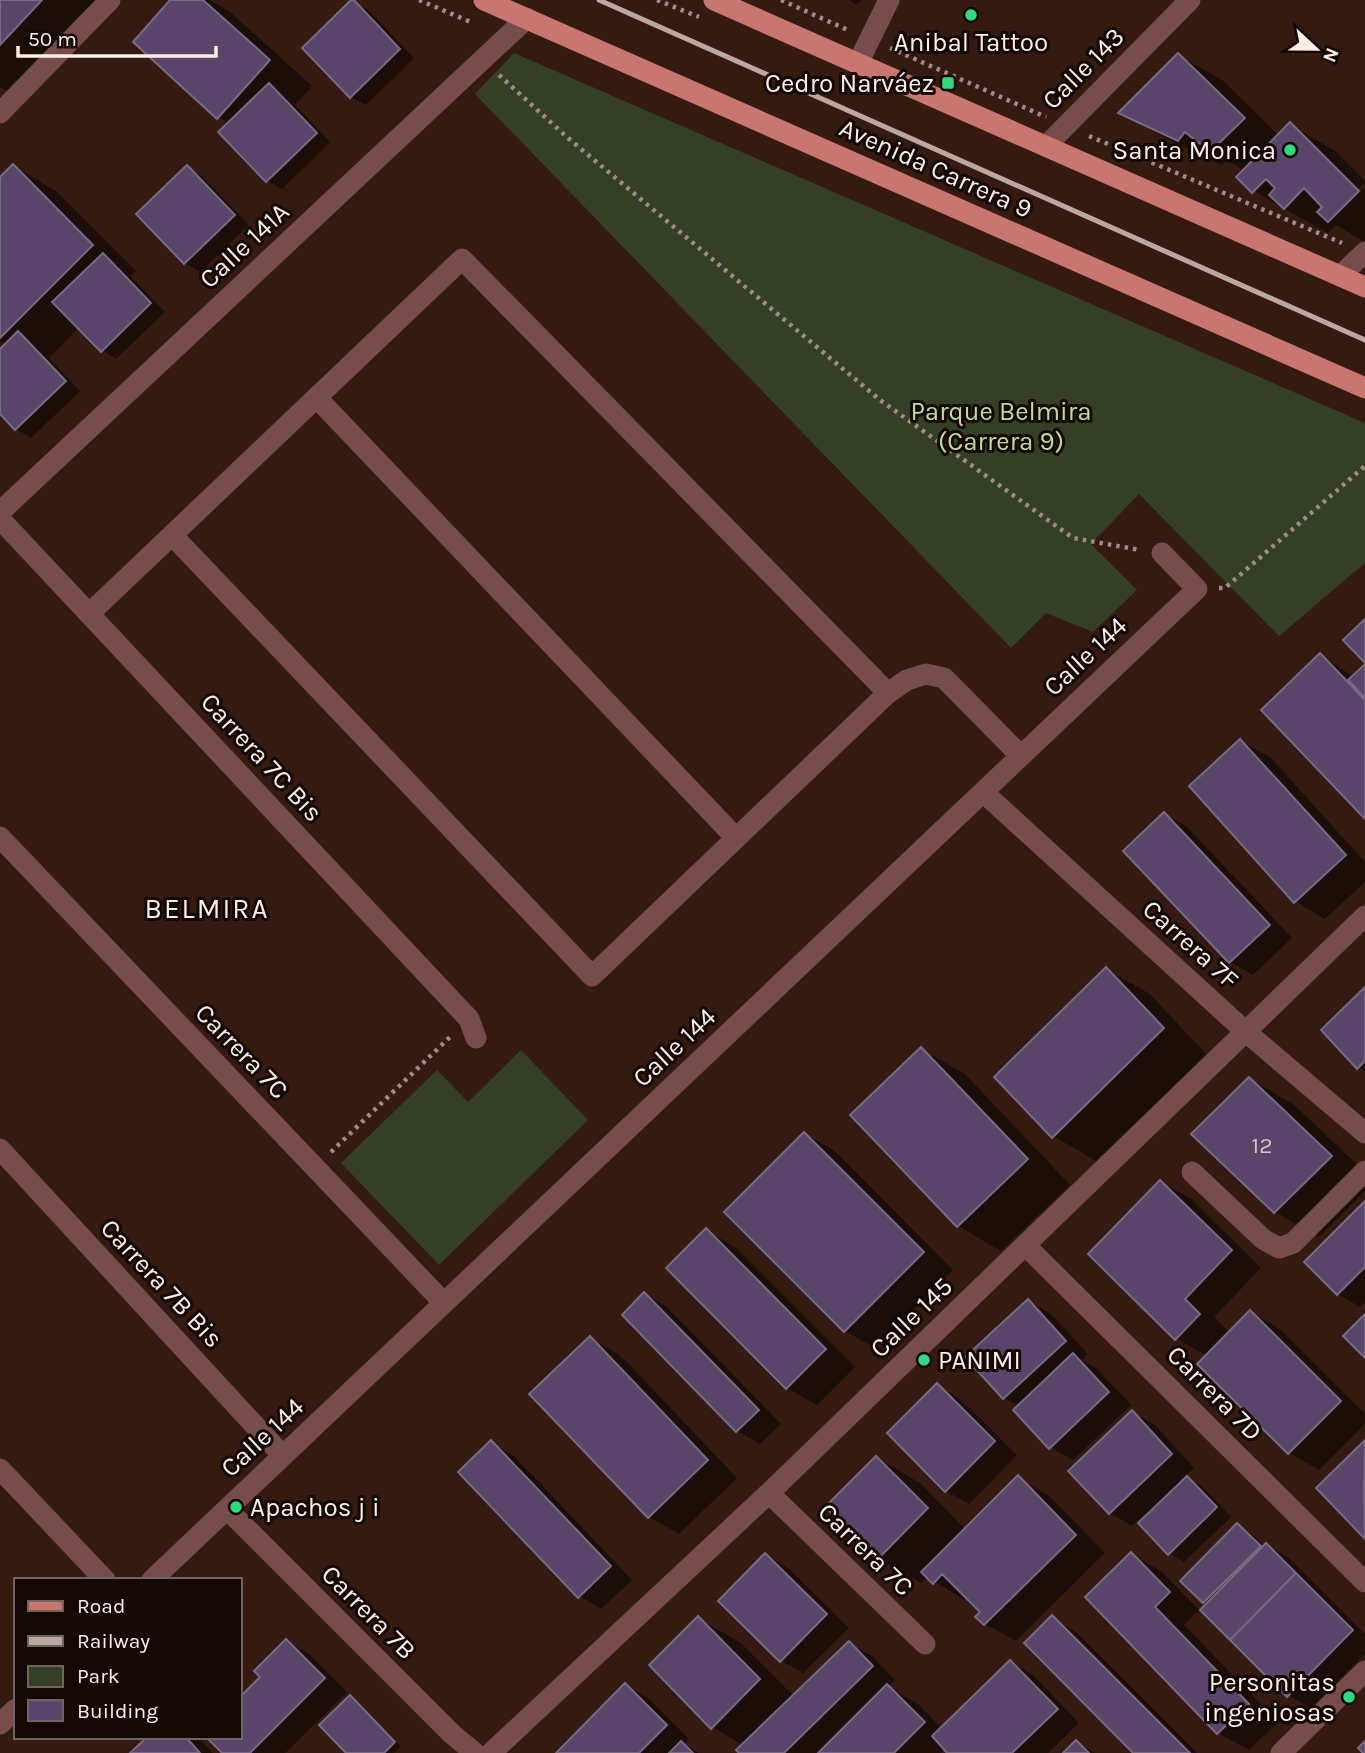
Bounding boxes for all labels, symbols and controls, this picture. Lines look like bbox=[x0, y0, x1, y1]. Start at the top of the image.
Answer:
marker: Anibal Tattoo bbox=[963, 7, 979, 23]
scale bar bbox=[18, 14, 215, 58]
north arrow bbox=[1281, 14, 1351, 84]
street label: Calle 143 bbox=[1036, 21, 1131, 116]
text: 50 m bbox=[28, 27, 77, 51]
place label: Anibal Tattoo bbox=[894, 27, 1048, 58]
text: N bbox=[1318, 45, 1344, 65]
place label: Cedro Narváez bbox=[765, 68, 934, 99]
marker: Cedro Narváez bbox=[940, 75, 956, 91]
street label: Avenida Carrera 9 bbox=[835, 112, 1037, 225]
place label: Santa Monica bbox=[1113, 135, 1276, 166]
marker: Santa Monica bbox=[1282, 142, 1298, 158]
street label: Calle 141A bbox=[193, 196, 296, 295]
park label: Parque Belmira (Carrera 9) bbox=[910, 396, 1092, 457]
street label: Calle 144 bbox=[1037, 610, 1133, 702]
street label: Carrera 7C Bis bbox=[194, 687, 329, 828]
district label: BELMIRA bbox=[144, 892, 270, 925]
street label: Carrera 7F bbox=[1136, 893, 1245, 995]
street label: Carrera 7C bbox=[189, 997, 295, 1105]
street label: Calle 144 bbox=[626, 1001, 722, 1093]
house number: 12 bbox=[1252, 1132, 1272, 1159]
street label: Carrera 7B Bis bbox=[94, 1213, 229, 1354]
street label: Calle 145 bbox=[864, 1271, 959, 1364]
street label: Carrera 7D bbox=[1161, 1339, 1269, 1447]
place label: PANIMI bbox=[938, 1345, 1021, 1376]
marker: PANIMI bbox=[916, 1352, 932, 1368]
street label: Calle 144 bbox=[214, 1391, 310, 1483]
place label: Apachos j i bbox=[250, 1492, 380, 1523]
street label: Carrera 7C bbox=[812, 1496, 920, 1602]
marker: Apachos j i bbox=[228, 1499, 244, 1515]
street label: Carrera 7B bbox=[315, 1559, 422, 1666]
legend bbox=[14, 1578, 242, 1739]
text: Road bbox=[77, 1594, 125, 1618]
text: Railway bbox=[77, 1629, 150, 1653]
text: Park bbox=[77, 1664, 120, 1688]
place label: Personitas ingeniosas bbox=[1204, 1667, 1335, 1728]
marker: Personitas ingeniosas bbox=[1341, 1689, 1357, 1705]
text: Building bbox=[77, 1699, 158, 1723]

